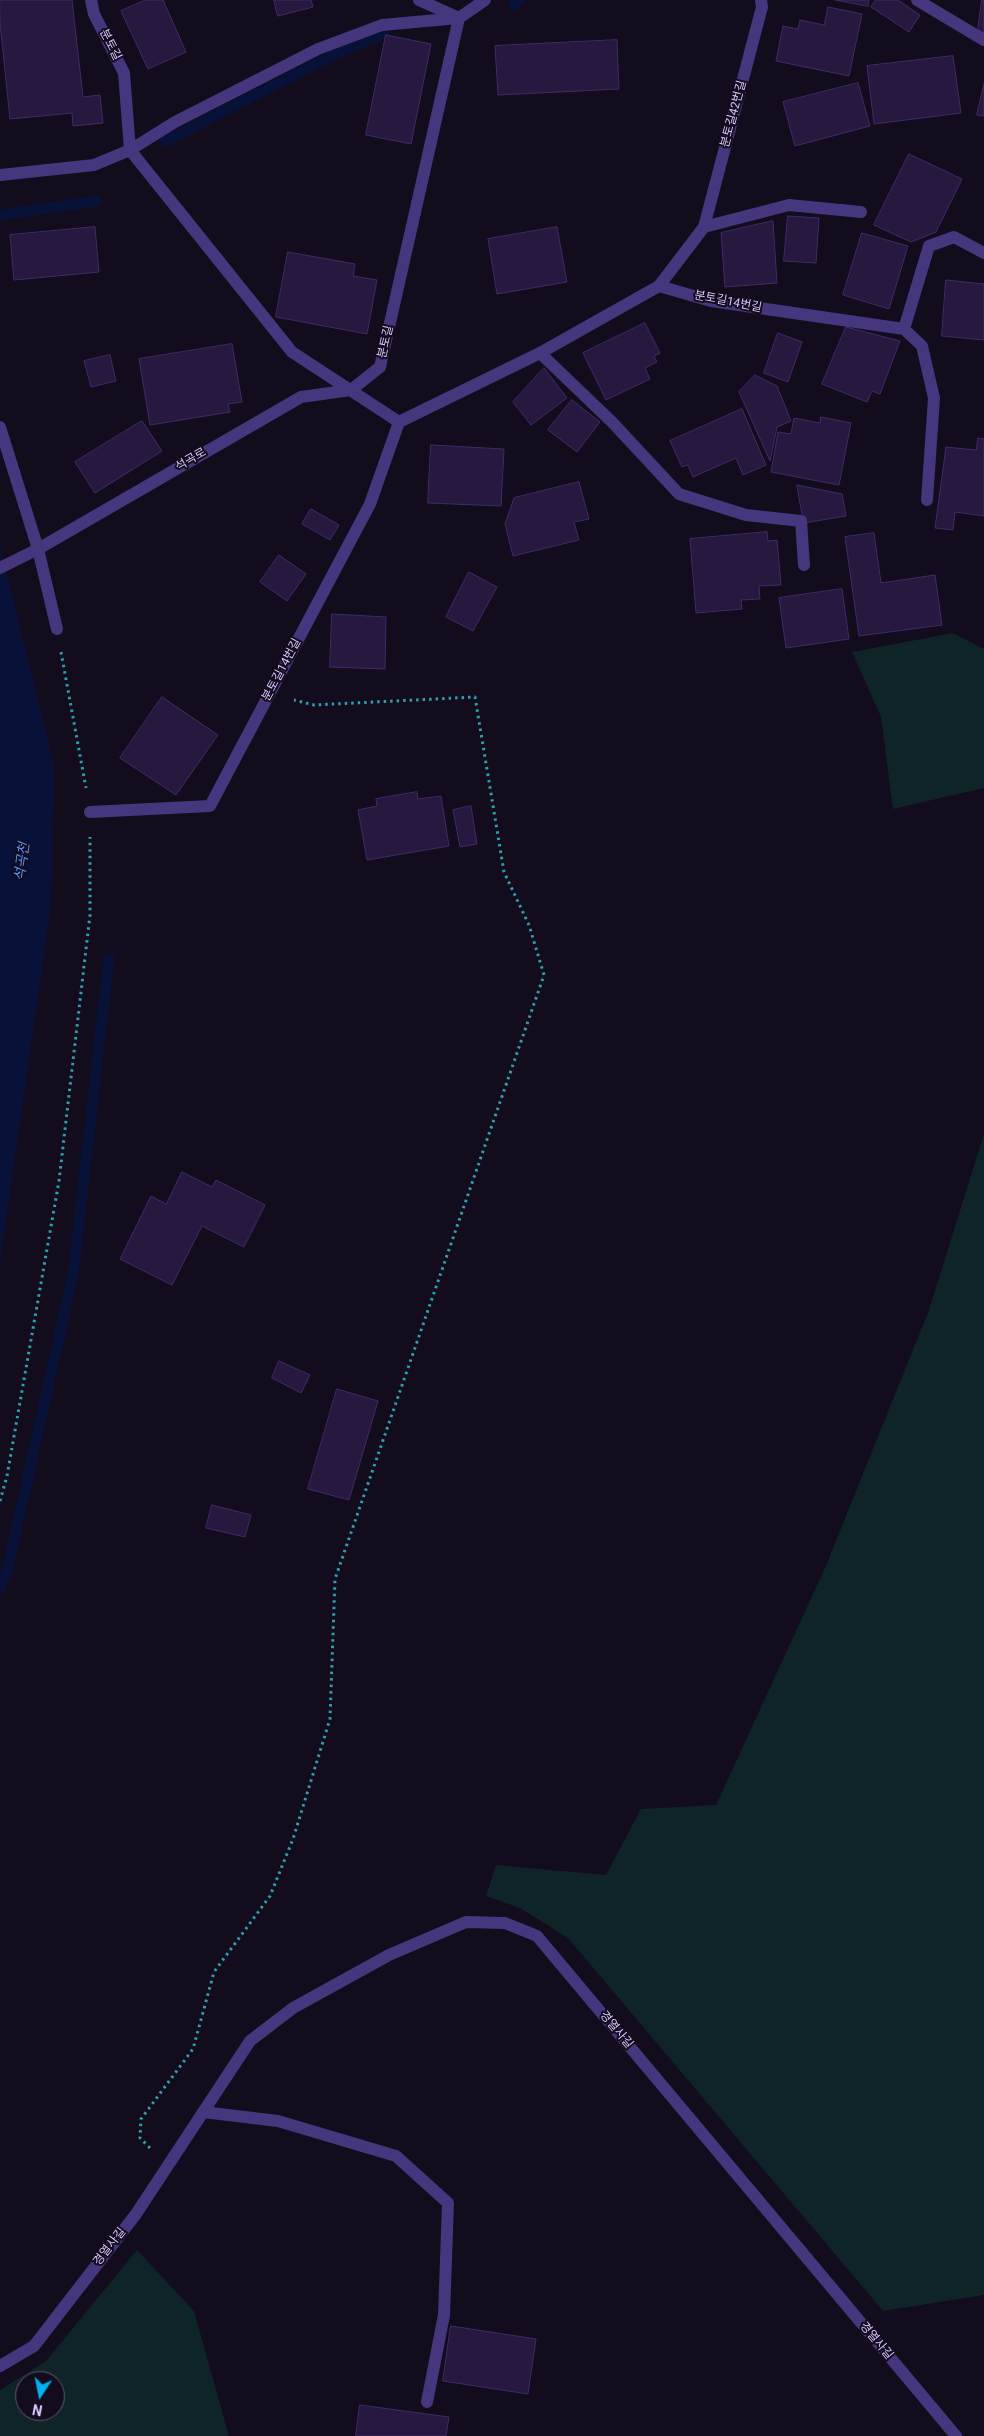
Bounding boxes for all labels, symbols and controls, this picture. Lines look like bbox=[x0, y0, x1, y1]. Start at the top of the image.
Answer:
street label: 분토길 bbox=[96, 27, 124, 63]
street label: 분토길42번길 bbox=[718, 79, 750, 149]
street label: 분토길14번길 bbox=[693, 288, 763, 316]
street label: 분토길 bbox=[375, 324, 397, 360]
street label: 석곡로 bbox=[173, 445, 209, 475]
street label: 분토길14번길 bbox=[260, 636, 304, 704]
water label: 석곡천 bbox=[12, 842, 34, 882]
street label: 경열사길 bbox=[596, 2008, 636, 2052]
street label: 경열사길 bbox=[91, 2225, 129, 2269]
street label: 경열사길 bbox=[856, 2319, 896, 2363]
north arrow bbox=[15, 2371, 65, 2421]
text: N bbox=[31, 2401, 44, 2419]

